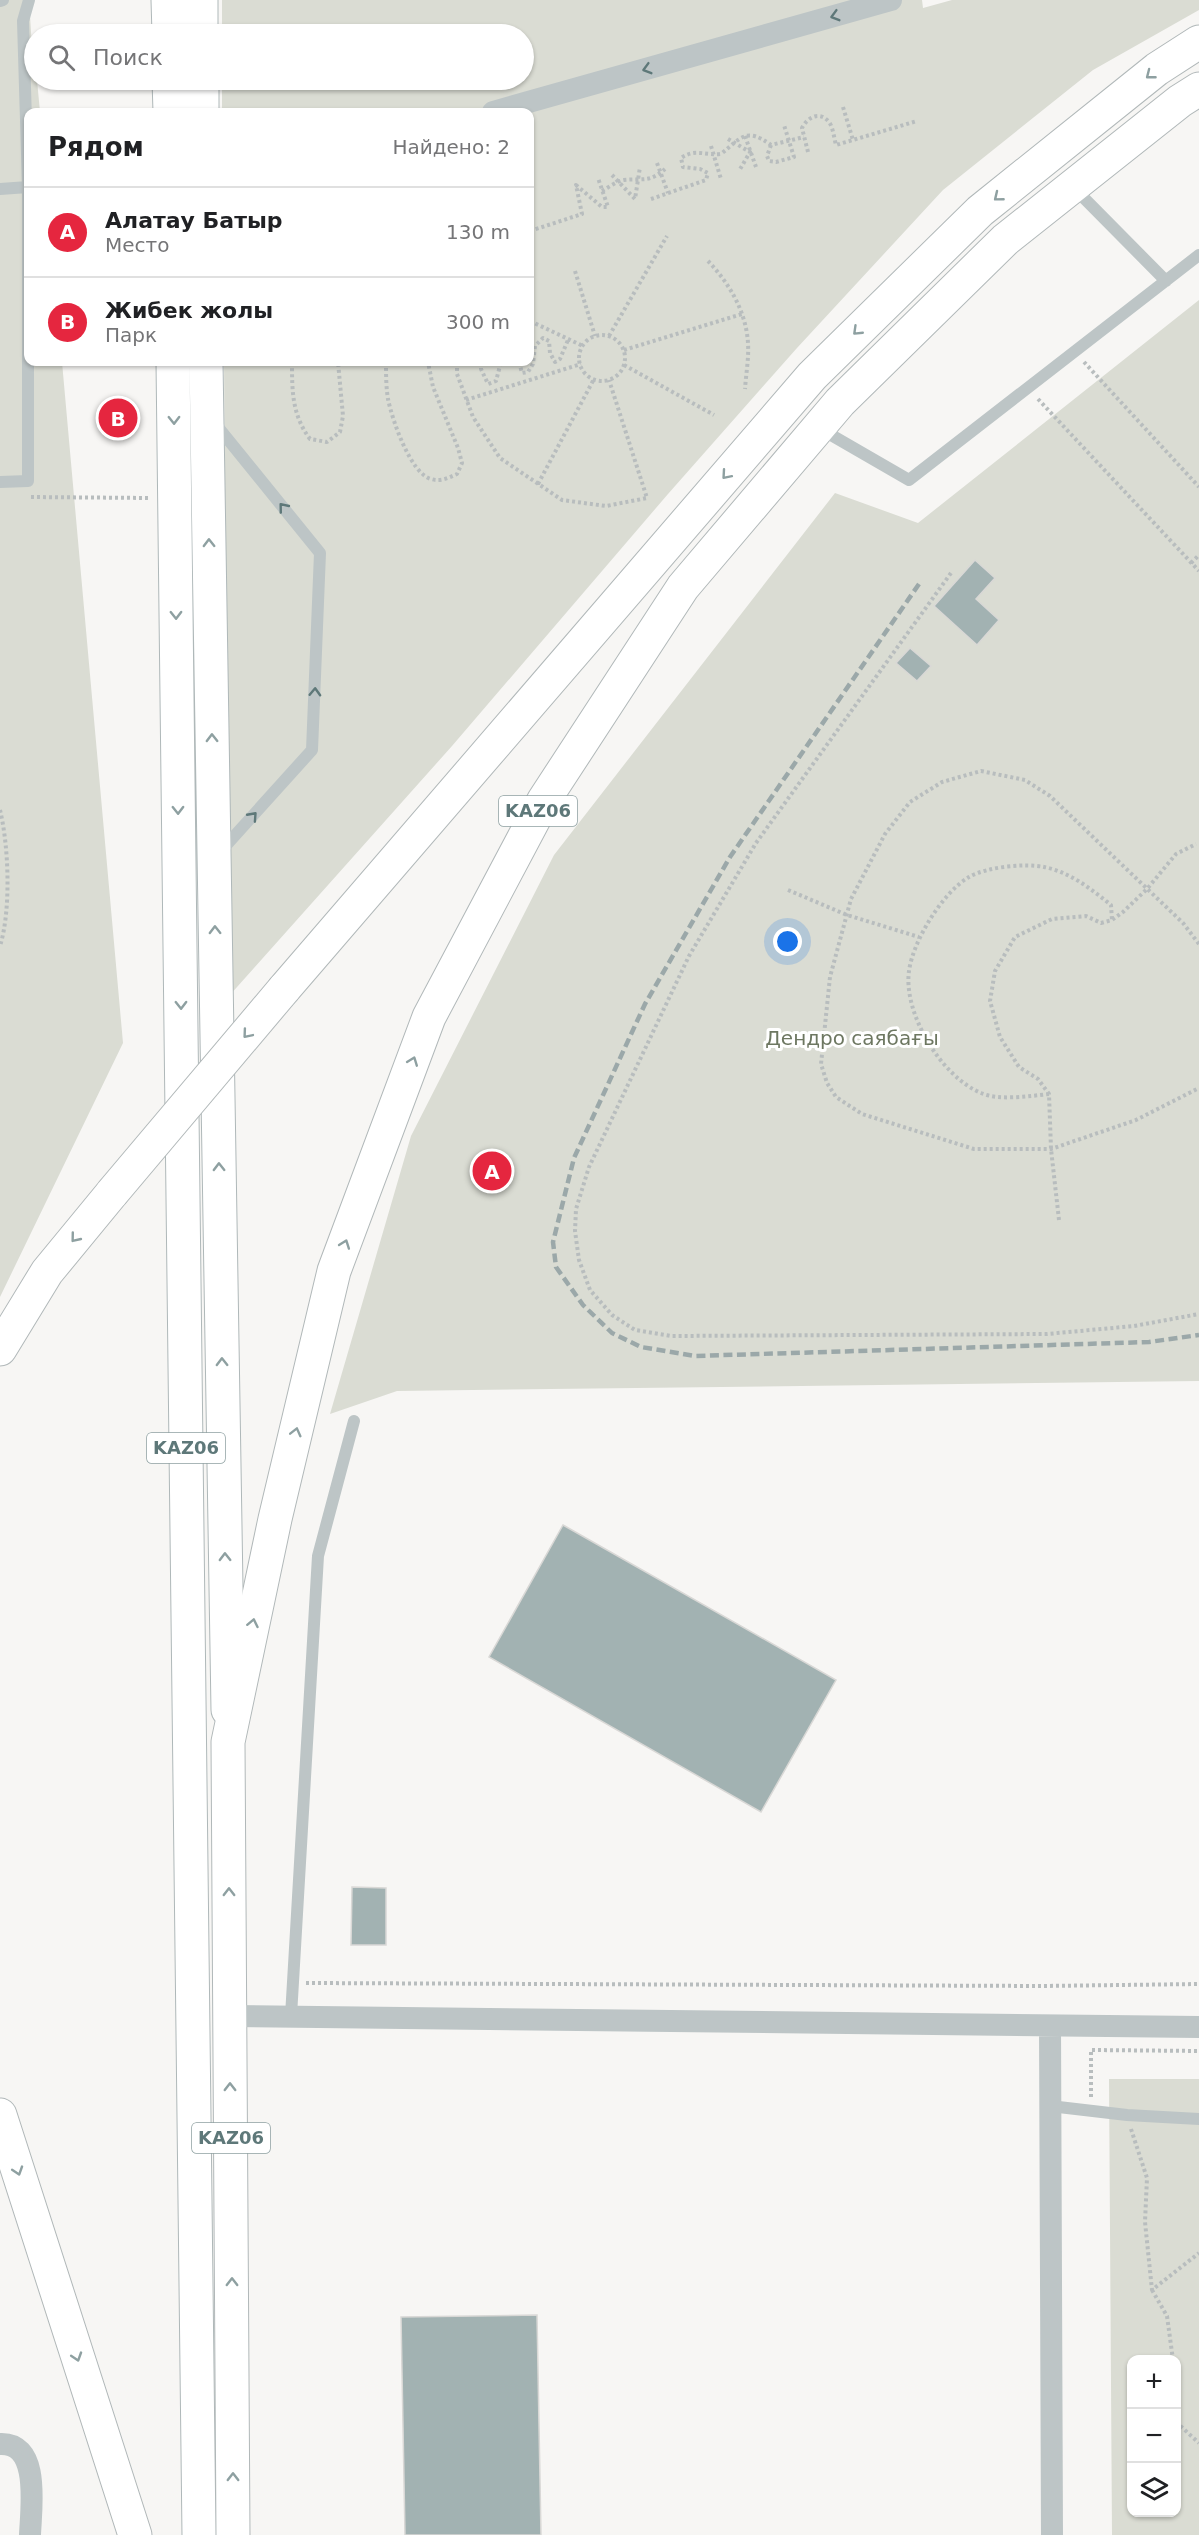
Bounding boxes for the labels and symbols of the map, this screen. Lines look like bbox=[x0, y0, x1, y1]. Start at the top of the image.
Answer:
one-way arrow bbox=[830, 9, 841, 21]
one-way arrow bbox=[643, 62, 653, 74]
one-way arrow bbox=[1146, 67, 1157, 78]
one-way arrow bbox=[994, 189, 1005, 200]
one-way arrow bbox=[854, 324, 865, 335]
pin: B bbox=[98, 396, 138, 440]
one-way arrow bbox=[167, 415, 180, 424]
one-way arrow bbox=[722, 468, 733, 479]
one-way arrow bbox=[280, 503, 291, 514]
one-way arrow bbox=[203, 539, 215, 548]
one-way arrow bbox=[170, 610, 182, 619]
one-way arrow bbox=[308, 687, 321, 696]
one-way arrow bbox=[206, 734, 218, 743]
road number: KАZ06 bbox=[499, 796, 577, 826]
one-way arrow bbox=[172, 805, 184, 814]
one-way arrow bbox=[246, 812, 257, 823]
one-way arrow bbox=[209, 926, 221, 935]
your location bbox=[773, 927, 802, 956]
one-way arrow bbox=[175, 1000, 187, 1009]
park label: Дендро саябағы bbox=[765, 1026, 939, 1050]
one-way arrow bbox=[243, 1027, 254, 1038]
one-way arrow bbox=[405, 1056, 418, 1067]
pin: A bbox=[472, 1148, 512, 1194]
one-way arrow bbox=[213, 1163, 225, 1172]
one-way arrow bbox=[71, 1231, 82, 1242]
one-way arrow bbox=[337, 1239, 350, 1250]
one-way arrow bbox=[216, 1358, 228, 1367]
one-way arrow bbox=[288, 1428, 301, 1438]
road number: KАZ06 bbox=[147, 1433, 225, 1463]
one-way arrow bbox=[219, 1553, 231, 1562]
one-way arrow bbox=[246, 1618, 259, 1628]
one-way arrow bbox=[223, 1887, 235, 1896]
one-way arrow bbox=[224, 2082, 236, 2091]
road number: KАZ06 bbox=[192, 2123, 270, 2153]
one-way arrow bbox=[11, 2165, 23, 2176]
one-way arrow bbox=[225, 2277, 238, 2286]
one-way arrow bbox=[70, 2351, 83, 2362]
one-way arrow bbox=[227, 2472, 239, 2481]

